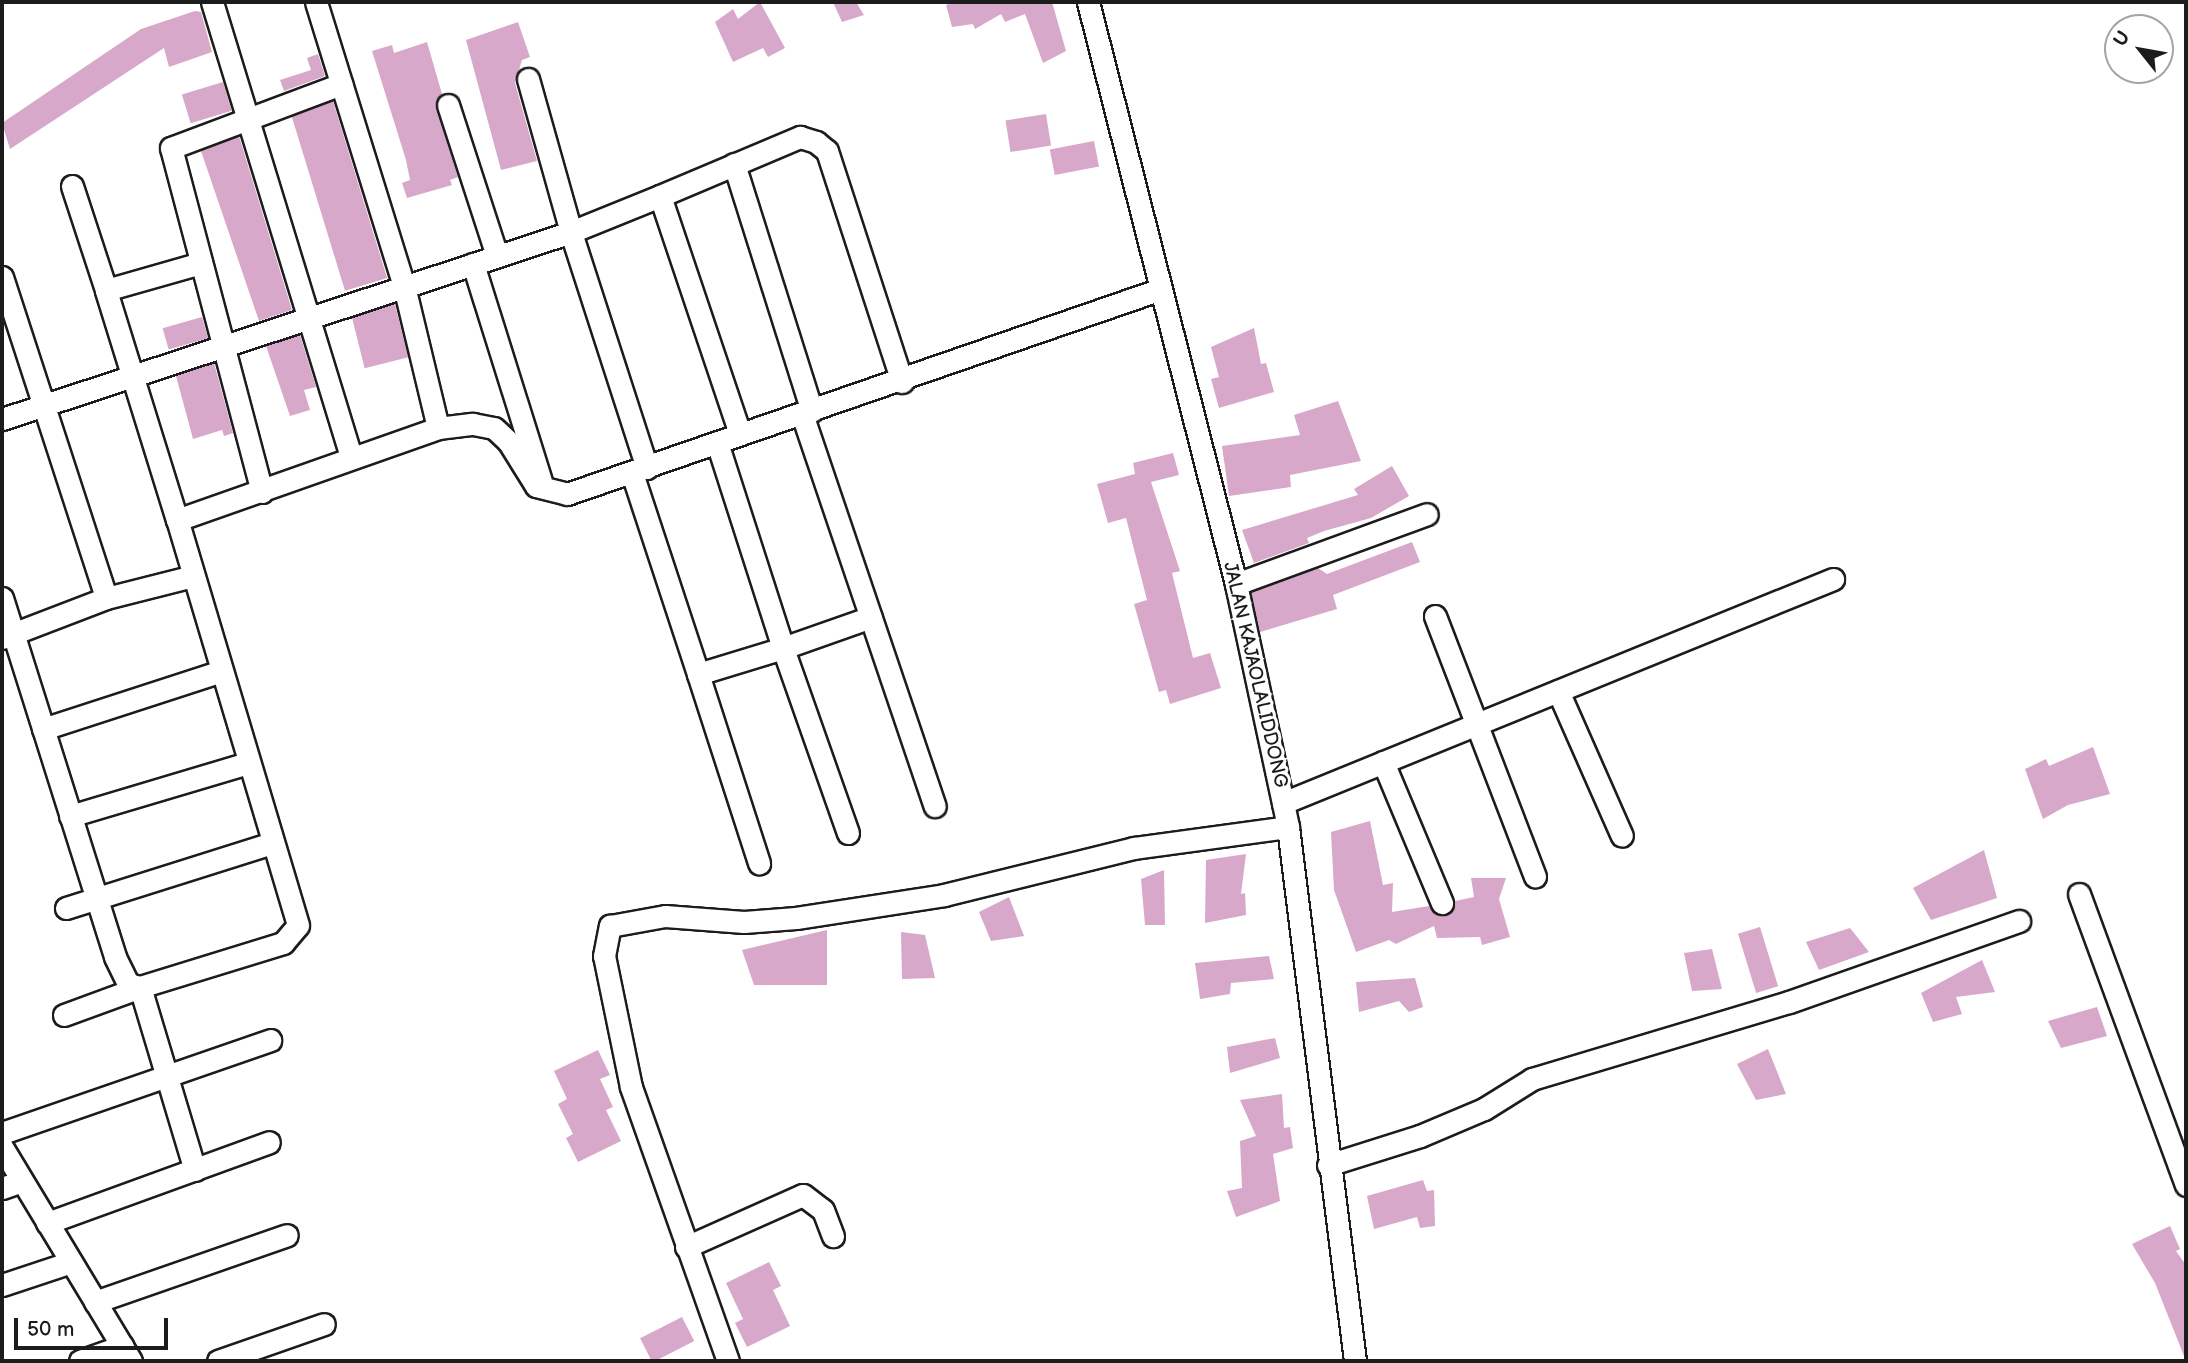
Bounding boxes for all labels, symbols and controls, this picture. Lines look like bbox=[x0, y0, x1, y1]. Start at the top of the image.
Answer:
north arrow bbox=[2104, 14, 2174, 84]
text: U bbox=[2109, 27, 2136, 51]
street label: JALAN KAJAOLALIDDONG bbox=[1218, 560, 1292, 790]
scale bar bbox=[18, 1304, 172, 1348]
text: 50 m bbox=[27, 1317, 74, 1342]

